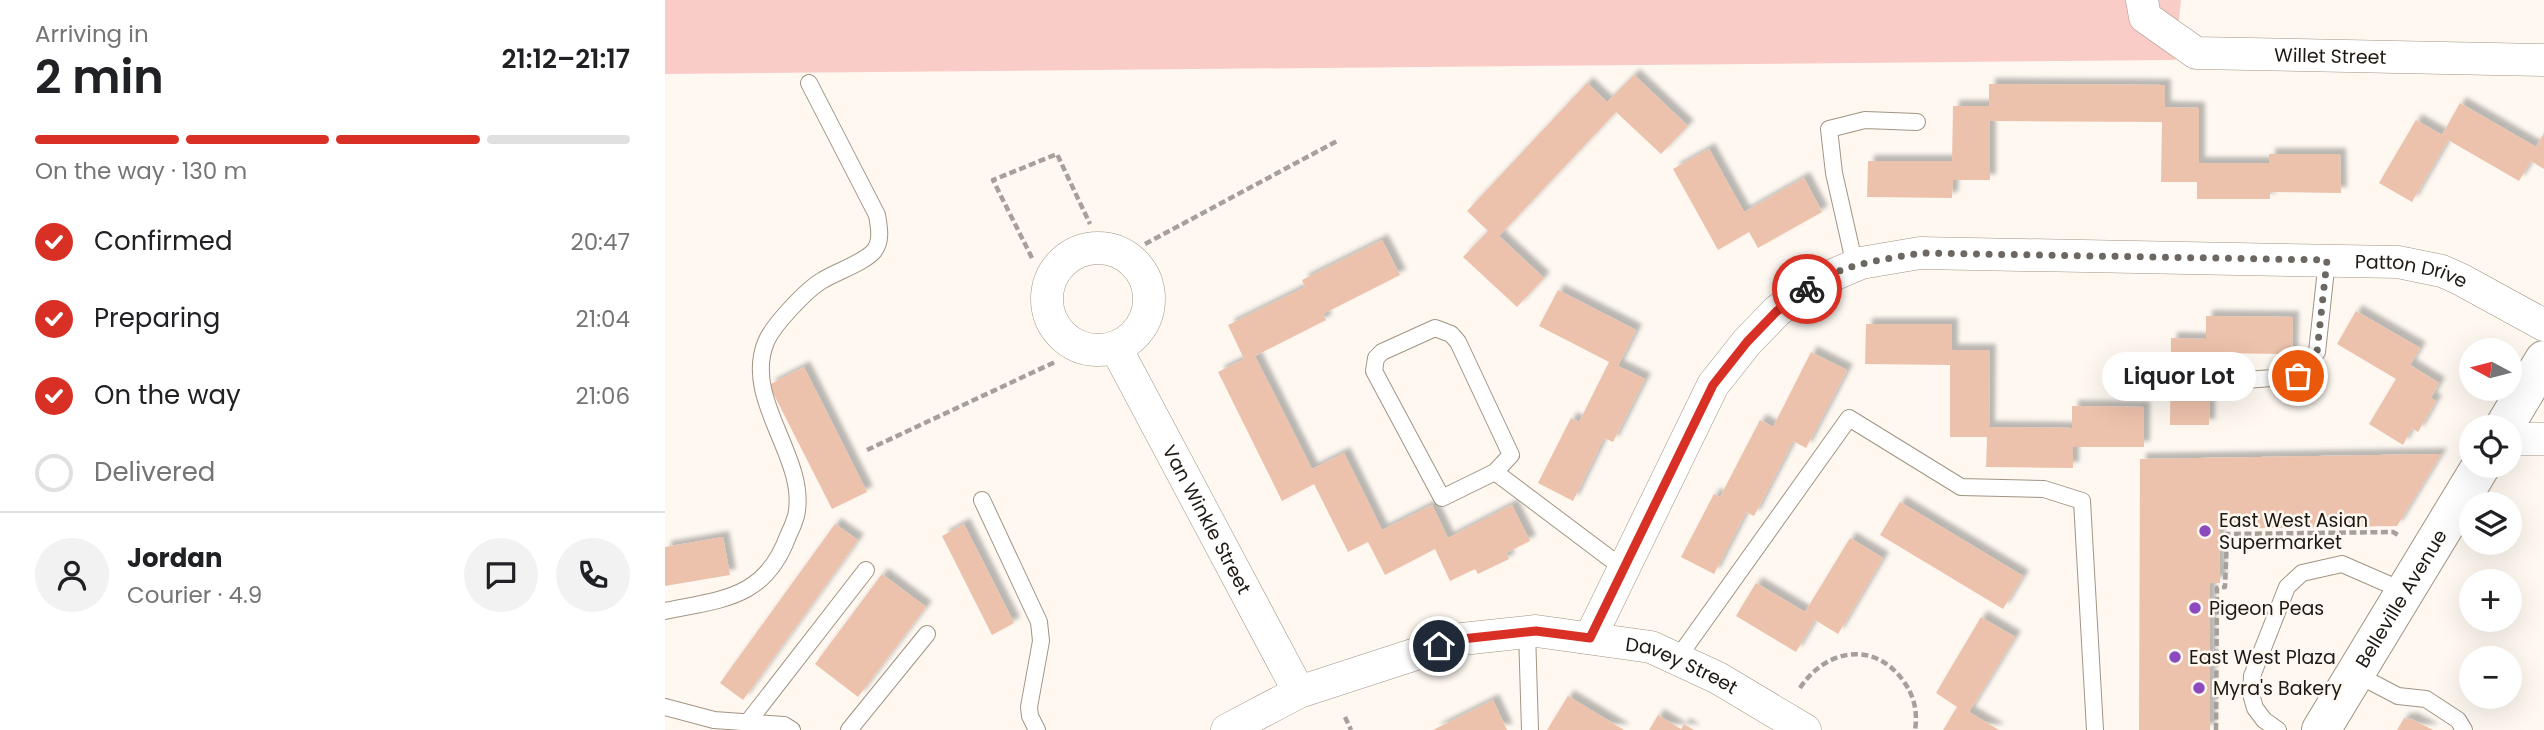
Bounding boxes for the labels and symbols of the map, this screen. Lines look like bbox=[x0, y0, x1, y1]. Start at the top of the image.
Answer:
street label: Willet Street bbox=[2274, 42, 2387, 71]
street label: Patton Drive bbox=[2355, 248, 2472, 295]
courier bbox=[1772, 254, 1842, 324]
north arrow bbox=[2459, 338, 2522, 401]
pin bbox=[2268, 346, 2328, 406]
callout: Liquor Lot bbox=[2102, 352, 2256, 400]
street label: Van Winkle Street bbox=[1156, 440, 1257, 599]
place label: East West Asian Supermarket bbox=[2219, 507, 2368, 556]
marker: East West Asian Supermarket bbox=[2197, 523, 2213, 539]
street label: Belleville Avenue bbox=[2349, 524, 2454, 673]
place label: Pigeon Peas bbox=[2209, 595, 2324, 622]
marker: Pigeon Peas bbox=[2187, 600, 2203, 616]
pin bbox=[1409, 616, 1469, 676]
street label: Davey Street bbox=[1624, 631, 1743, 701]
place label: East West Plaza bbox=[2189, 644, 2336, 671]
marker: East West Plaza bbox=[2167, 649, 2183, 665]
place label: Myra's Bakery bbox=[2213, 675, 2342, 702]
marker: Myra's Bakery bbox=[2191, 680, 2207, 696]

